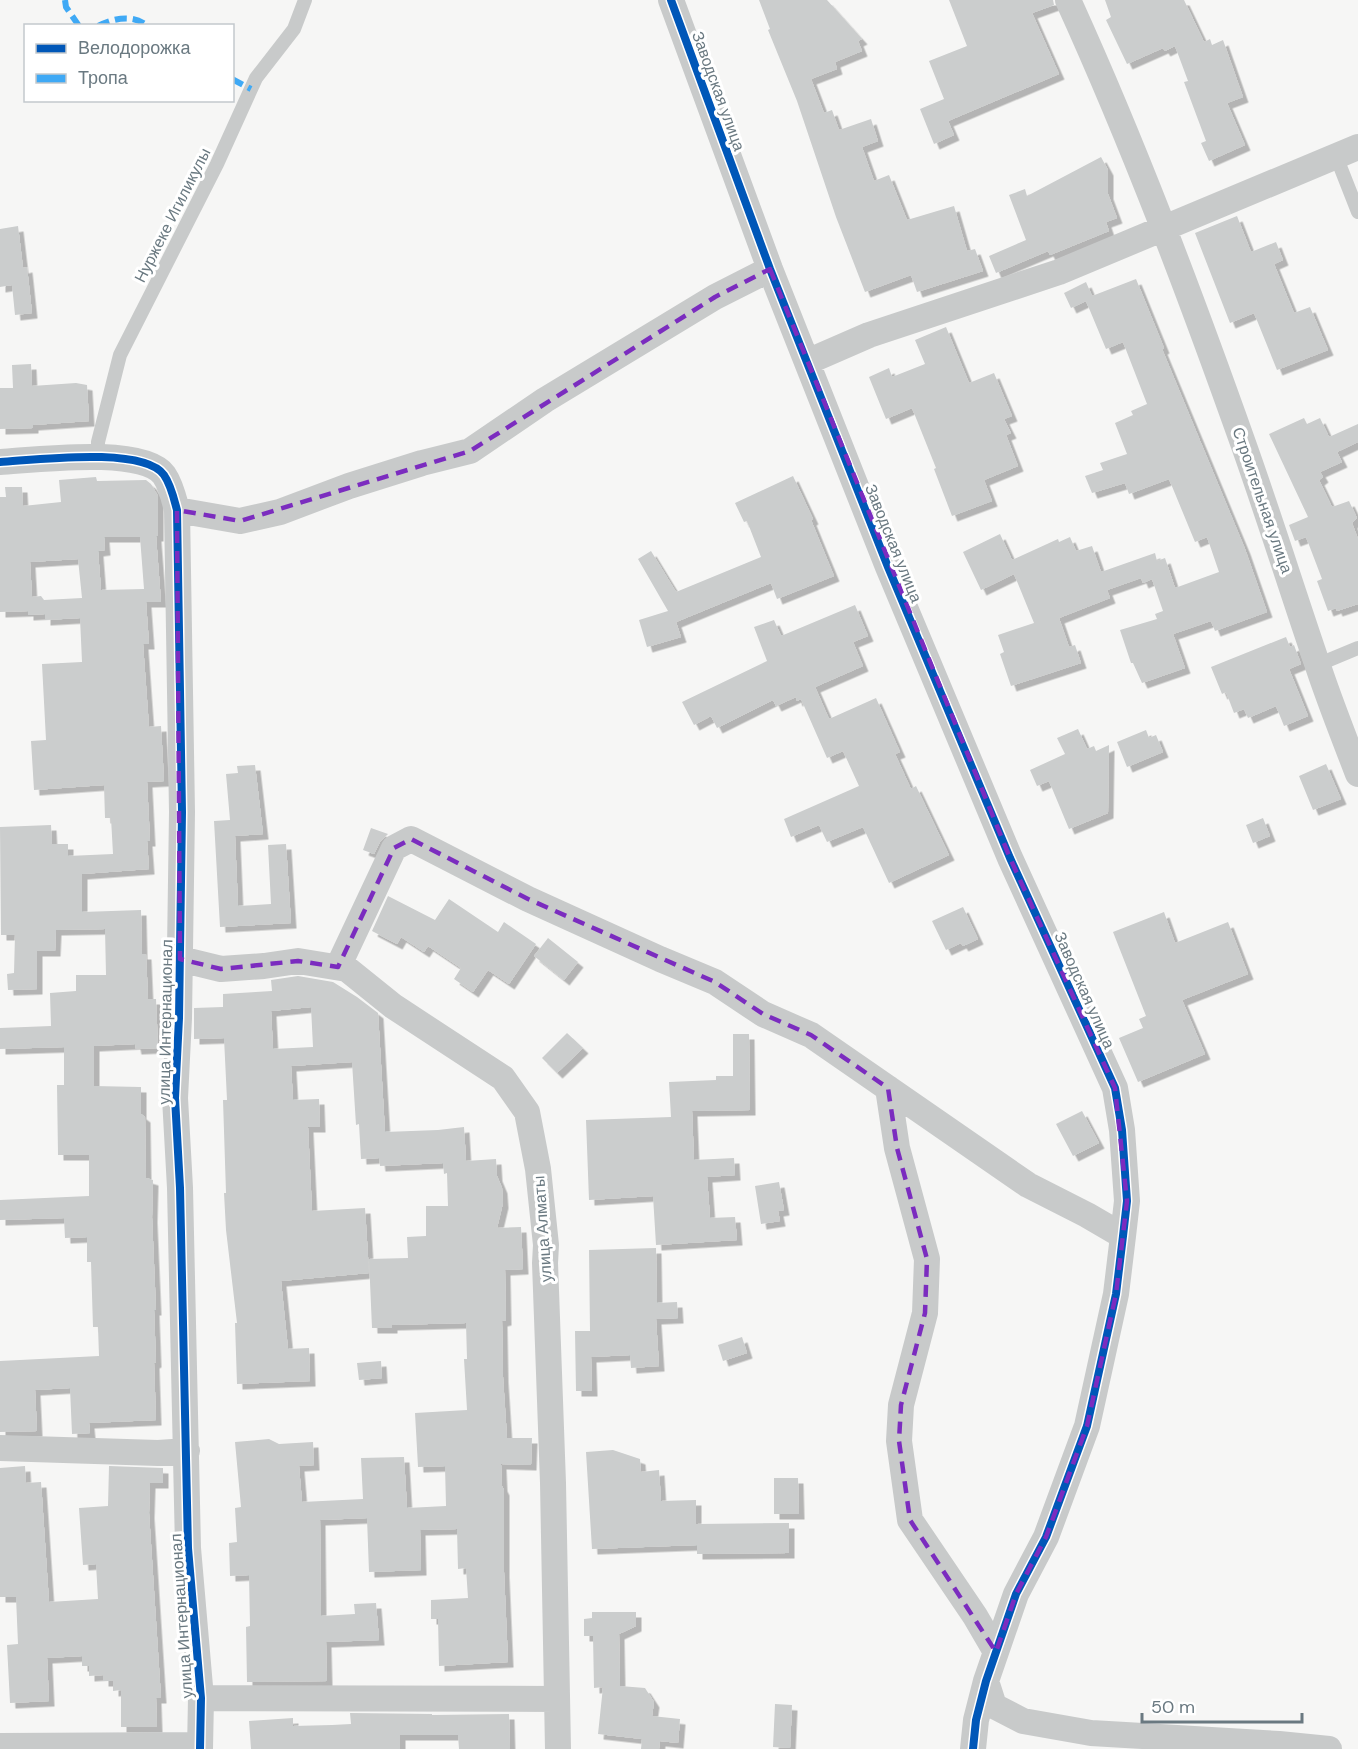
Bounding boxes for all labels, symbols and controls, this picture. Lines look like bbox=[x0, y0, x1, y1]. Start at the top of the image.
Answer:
legend bbox=[24, 24, 234, 102]
street label: Заводская улица bbox=[687, 28, 750, 154]
text: Велодорожка bbox=[78, 36, 191, 60]
text: Тропа bbox=[78, 66, 129, 90]
street label: Нуржеке Игиликулы bbox=[129, 144, 215, 286]
street label: Строительная улица bbox=[1228, 424, 1297, 576]
street label: Заводская улица bbox=[860, 481, 927, 606]
street label: Заводская улица bbox=[1049, 928, 1120, 1052]
street label: улица Интернационал bbox=[154, 939, 177, 1105]
street label: улица Алматы bbox=[528, 1175, 557, 1283]
street label: улица Интернационал bbox=[165, 1533, 198, 1699]
scale bar bbox=[1142, 1686, 1302, 1724]
text: 50 m bbox=[1151, 1695, 1195, 1719]

